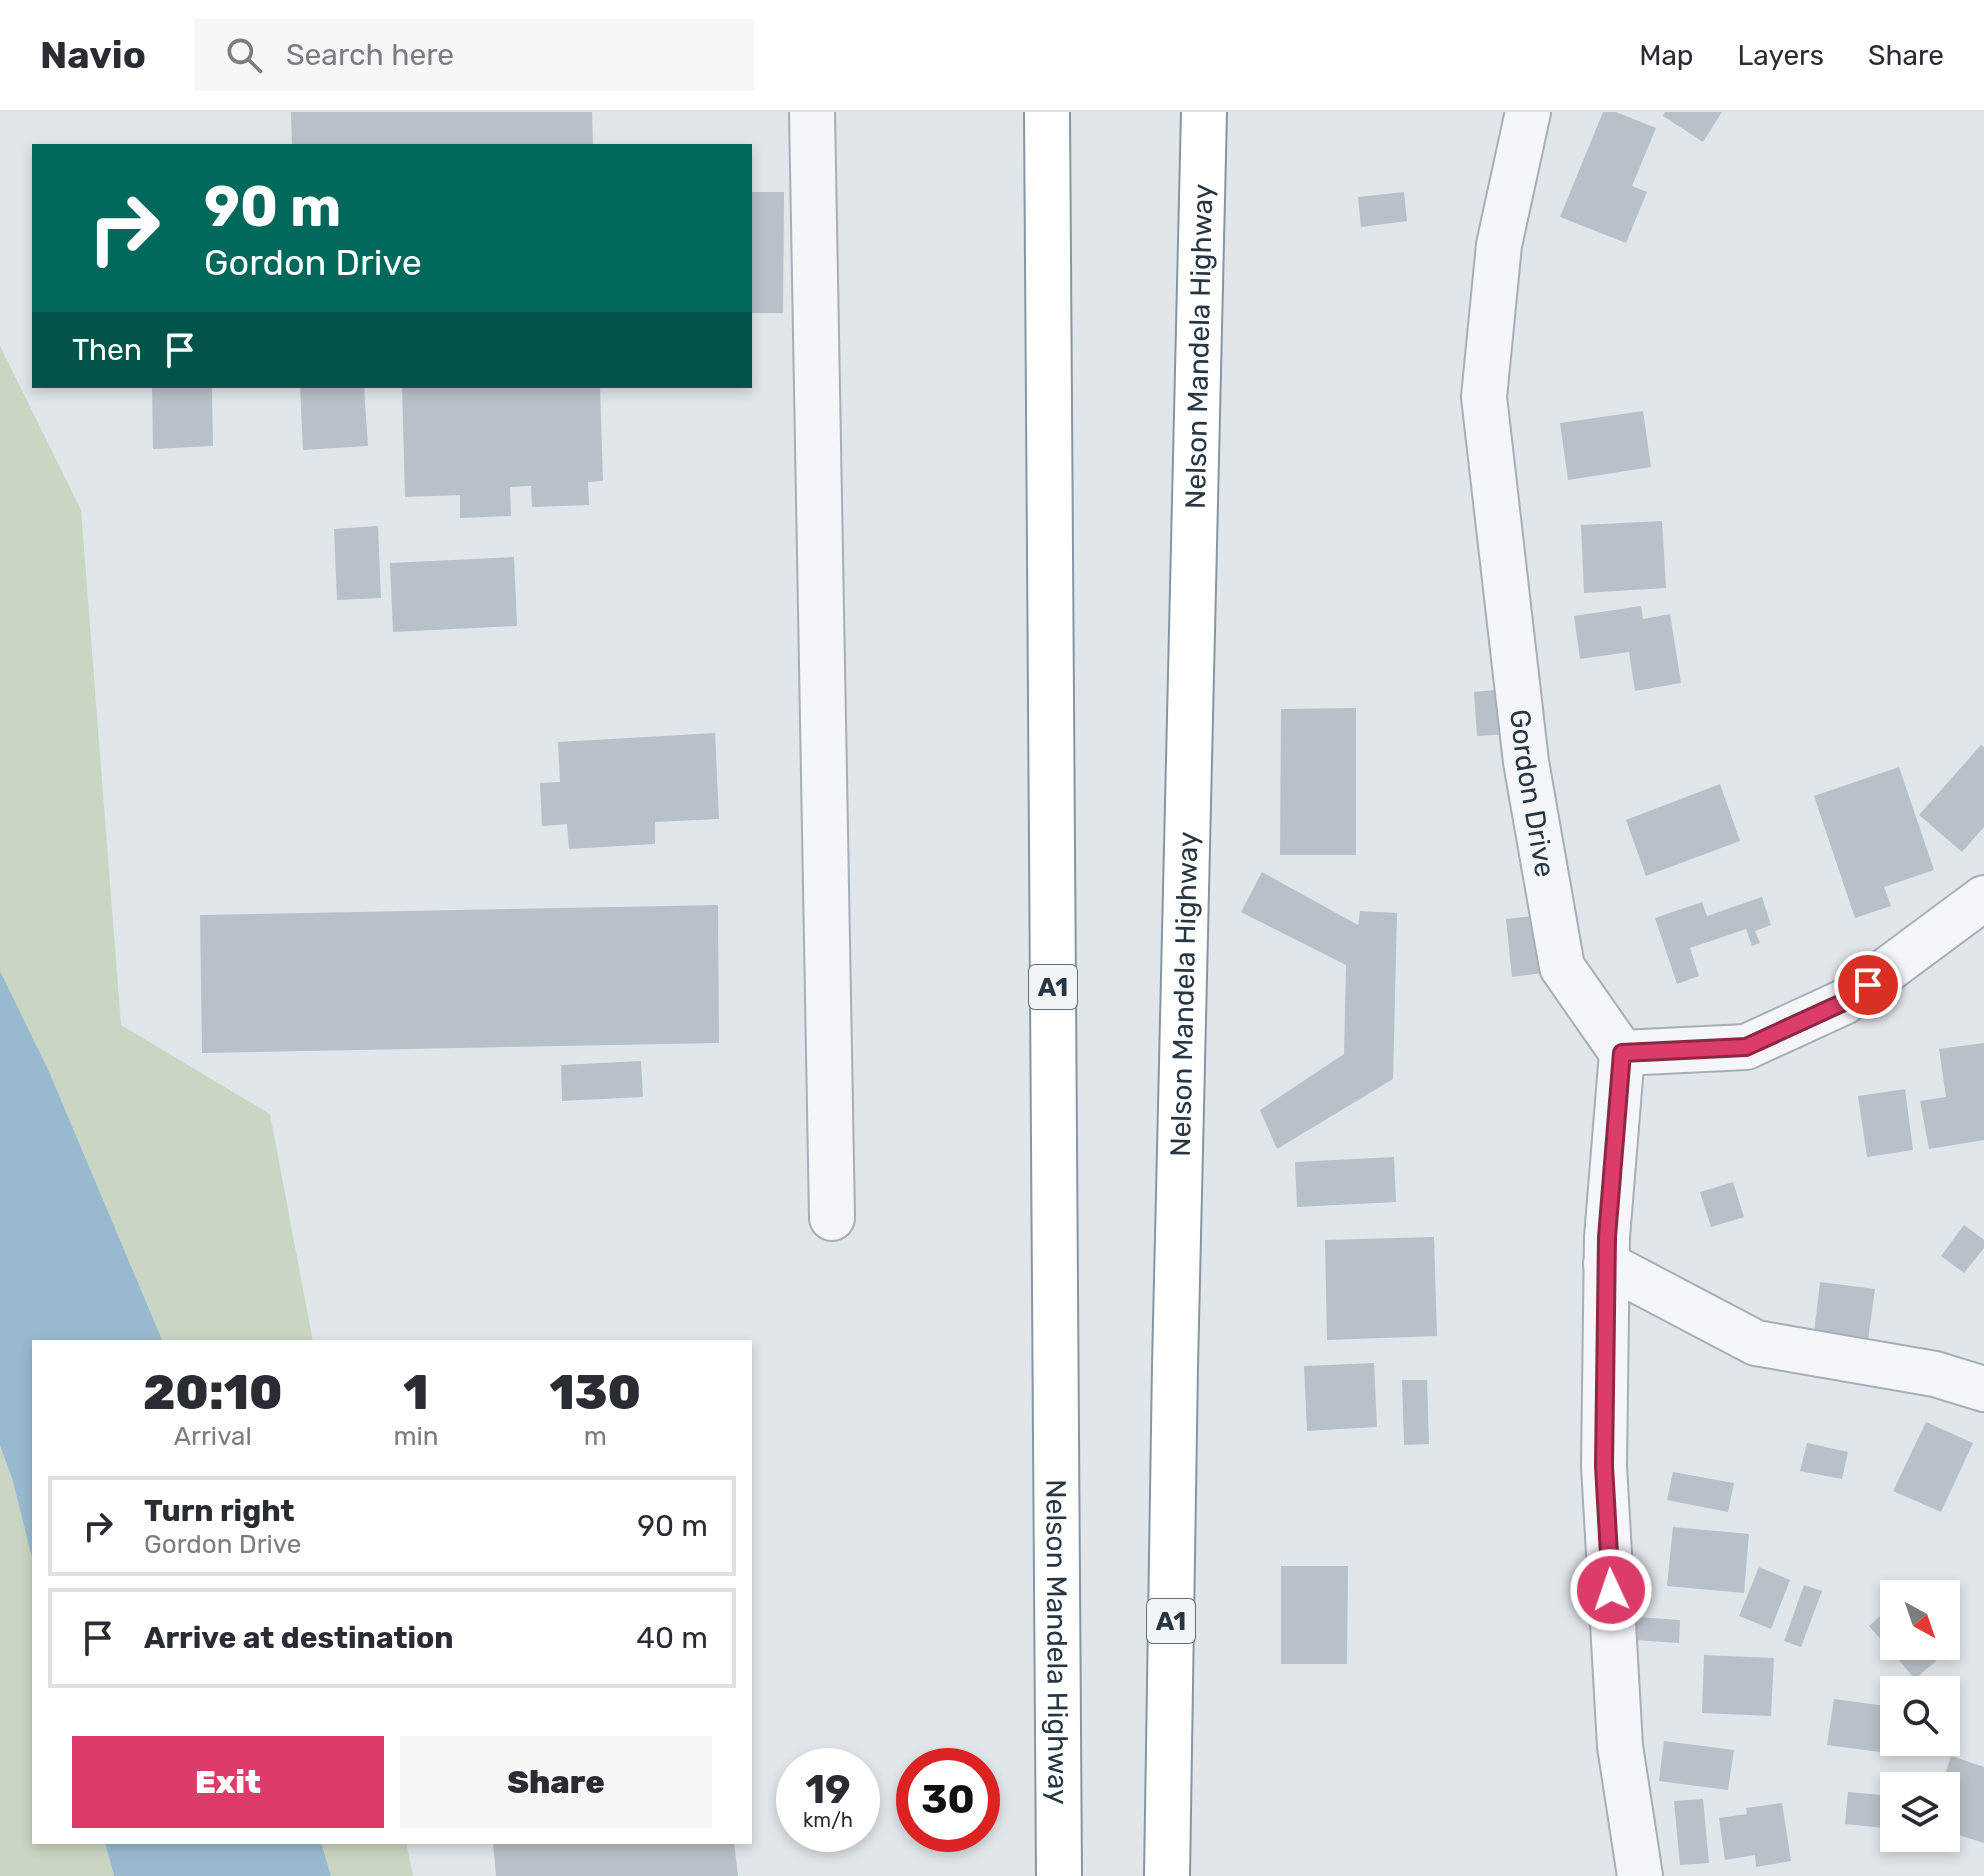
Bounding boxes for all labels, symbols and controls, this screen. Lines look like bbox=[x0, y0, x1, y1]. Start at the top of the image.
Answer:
search box bbox=[194, 19, 754, 91]
text: Navio bbox=[40, 32, 146, 78]
icon: search bbox=[222, 33, 266, 77]
text: Search here bbox=[286, 37, 454, 73]
text: Map bbox=[1639, 39, 1694, 72]
text: Layers bbox=[1738, 39, 1824, 72]
text: Share bbox=[1868, 39, 1944, 72]
text: 90 m bbox=[204, 174, 341, 240]
icon: right bbox=[72, 176, 176, 280]
street label: Nelson Mandela Highway bbox=[1178, 183, 1219, 509]
text: Gordon Drive bbox=[204, 241, 422, 284]
icon: arrive bbox=[158, 328, 202, 372]
text: Then bbox=[72, 332, 142, 368]
street label: Gordon Drive bbox=[1504, 707, 1562, 880]
street label: Nelson Mandela Highway bbox=[1163, 831, 1204, 1157]
pin bbox=[1834, 951, 1902, 1019]
icon: arrive bbox=[1846, 963, 1890, 1007]
road number: A1 bbox=[1029, 965, 1077, 1009]
text: 20:10 bbox=[143, 1364, 283, 1421]
text: 1 bbox=[403, 1364, 429, 1421]
text: 130 bbox=[549, 1364, 641, 1421]
text: Arrival bbox=[174, 1421, 252, 1452]
text: min bbox=[393, 1421, 439, 1452]
text: m bbox=[584, 1421, 607, 1452]
street label: Nelson Mandela Highway bbox=[1040, 1479, 1075, 1805]
text: Turn right bbox=[144, 1493, 295, 1529]
icon: right bbox=[76, 1504, 120, 1548]
text: 90 m bbox=[637, 1508, 708, 1544]
text: Gordon Drive bbox=[144, 1529, 301, 1560]
position arrow bbox=[1569, 1548, 1653, 1632]
north arrow bbox=[1880, 1580, 1960, 1660]
map controls bbox=[1880, 1580, 1960, 1852]
road number: A1 bbox=[1147, 1599, 1195, 1643]
icon: arrive bbox=[76, 1616, 120, 1660]
text: Arrive at destination bbox=[144, 1620, 454, 1656]
text: 40 m bbox=[636, 1620, 708, 1656]
button: search bbox=[1880, 1676, 1960, 1756]
button: Exit bbox=[72, 1736, 384, 1828]
button: Share bbox=[400, 1736, 712, 1828]
speed limit sign: 30 bbox=[896, 1748, 1000, 1852]
text: 19 bbox=[805, 1766, 851, 1813]
button: layers bbox=[1880, 1772, 1960, 1852]
text: km/h bbox=[803, 1808, 853, 1832]

